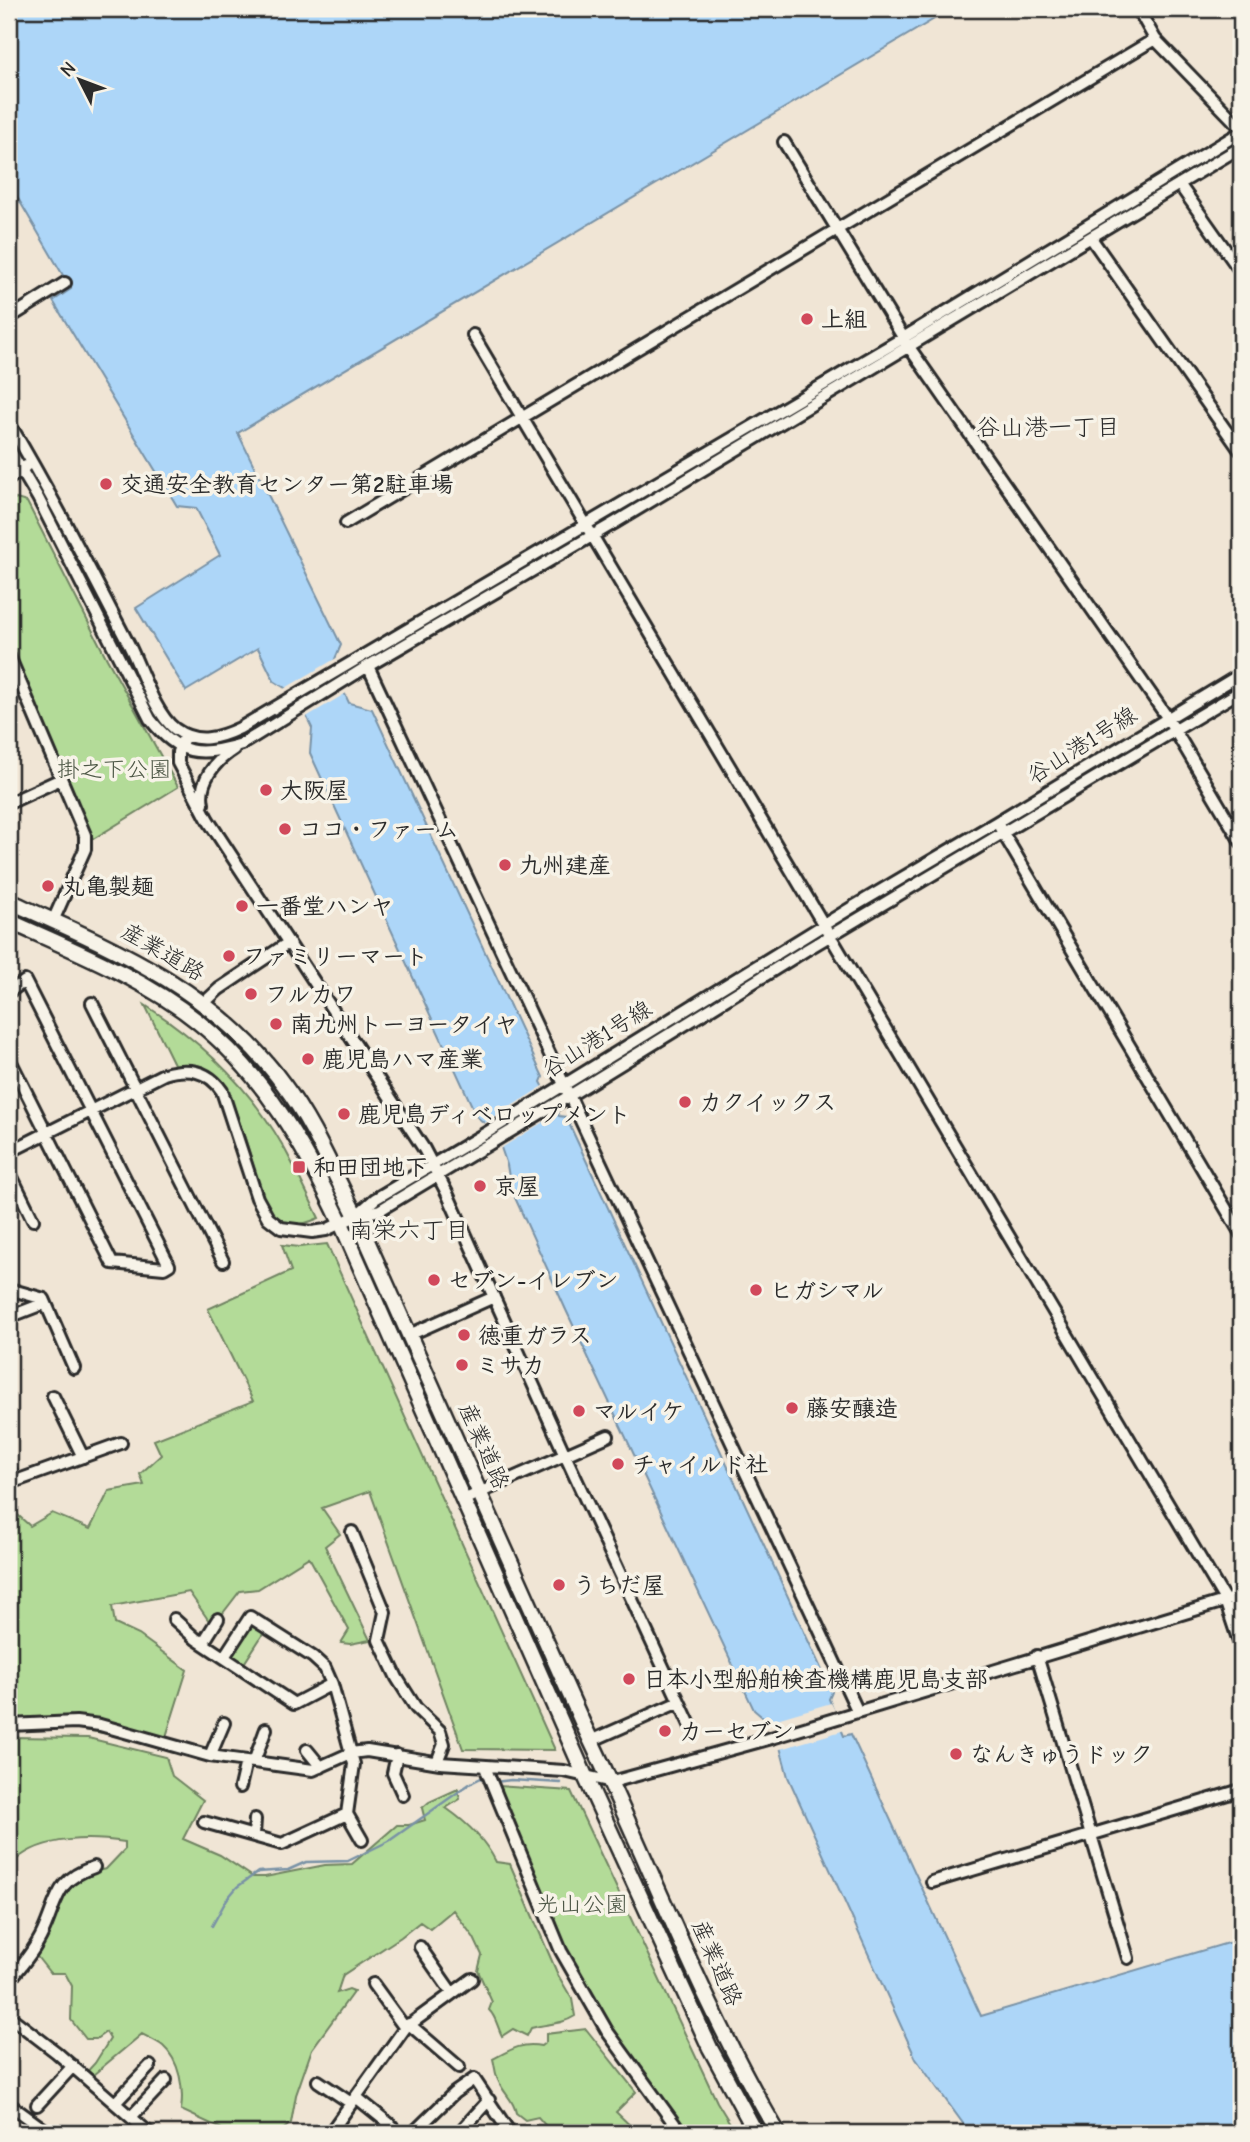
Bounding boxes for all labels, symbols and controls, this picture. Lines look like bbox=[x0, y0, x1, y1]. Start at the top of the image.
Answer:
north arrow bbox=[46, 46, 116, 116]
text: N bbox=[56, 57, 80, 81]
place label: 上組 bbox=[821, 306, 867, 333]
marker: 上組 bbox=[799, 311, 815, 327]
district label: 谷山港一丁目 bbox=[976, 413, 1120, 441]
place label: 交通安全教育センター第2駐車場 bbox=[120, 471, 453, 498]
marker: 交通安全教育センター第2駐車場 bbox=[98, 476, 114, 492]
street label: 谷山港1号線 bbox=[1022, 701, 1142, 789]
park label: 掛之下公園 bbox=[57, 756, 172, 783]
place label: 大阪屋 bbox=[280, 777, 349, 804]
marker: 大阪屋 bbox=[258, 782, 274, 798]
place label: ココ・ファーム bbox=[299, 816, 459, 843]
marker: ココ・ファーム bbox=[277, 821, 293, 837]
place label: 九州建産 bbox=[519, 852, 611, 879]
marker: 九州建産 bbox=[497, 857, 513, 873]
place label: 丸亀製麺 bbox=[62, 873, 154, 900]
marker: 丸亀製麺 bbox=[40, 878, 56, 894]
place label: 一番堂ハンヤ bbox=[256, 893, 394, 920]
marker: 一番堂ハンヤ bbox=[234, 898, 250, 914]
street label: 産業道路 bbox=[116, 917, 210, 987]
place label: ファミリーマート bbox=[243, 943, 428, 970]
marker: ファミリーマート bbox=[221, 948, 237, 964]
place label: フルカワ bbox=[265, 981, 357, 1008]
marker: フルカワ bbox=[243, 986, 259, 1002]
street label: 谷山港1号線 bbox=[537, 995, 657, 1083]
place label: 南九州トーヨータイヤ bbox=[290, 1011, 518, 1038]
marker: 南九州トーヨータイヤ bbox=[268, 1016, 284, 1032]
place label: 鹿児島ハマ産業 bbox=[322, 1046, 483, 1073]
marker: 鹿児島ハマ産業 bbox=[300, 1051, 316, 1067]
place label: カクイックス bbox=[699, 1089, 836, 1116]
marker: カクイックス bbox=[677, 1094, 693, 1110]
place label: 鹿児島ディベロップメント bbox=[358, 1101, 631, 1128]
marker: 鹿児島ディベロップメント bbox=[336, 1106, 352, 1122]
place label: 和田団地下 bbox=[313, 1154, 428, 1181]
marker: 和田団地下 bbox=[291, 1159, 307, 1175]
place label: 京屋 bbox=[494, 1173, 540, 1200]
marker: 京屋 bbox=[472, 1178, 488, 1194]
district label: 南栄六丁目 bbox=[349, 1216, 469, 1244]
place label: セブン-イレブン bbox=[448, 1267, 618, 1294]
marker: セブン-イレブン bbox=[426, 1272, 442, 1288]
place label: ヒガシマル bbox=[770, 1277, 885, 1304]
marker: ヒガシマル bbox=[748, 1282, 764, 1298]
place label: 徳重ガラス bbox=[478, 1322, 592, 1349]
marker: 徳重ガラス bbox=[456, 1327, 472, 1343]
place label: ミサカ bbox=[476, 1352, 545, 1379]
marker: ミサカ bbox=[454, 1357, 470, 1373]
place label: 藤安醸造 bbox=[806, 1395, 898, 1422]
street label: 産業道路 bbox=[453, 1398, 515, 1494]
place label: マルイケ bbox=[593, 1398, 685, 1425]
marker: 藤安醸造 bbox=[784, 1400, 800, 1416]
marker: マルイケ bbox=[571, 1403, 587, 1419]
place label: チャイルド社 bbox=[632, 1451, 768, 1478]
marker: チャイルド社 bbox=[610, 1456, 626, 1472]
place label: うちだ屋 bbox=[573, 1572, 665, 1599]
marker: うちだ屋 bbox=[551, 1577, 567, 1593]
place label: 日本小型船舶検査機構鹿児島支部 bbox=[643, 1666, 988, 1693]
marker: 日本小型船舶検査機構鹿児島支部 bbox=[621, 1671, 637, 1687]
place label: カーセブン bbox=[679, 1718, 794, 1745]
marker: カーセブン bbox=[657, 1723, 673, 1739]
place label: なんきゅうドック bbox=[970, 1741, 1153, 1768]
marker: なんきゅうドック bbox=[948, 1746, 964, 1762]
park label: 光山公園 bbox=[536, 1891, 628, 1918]
street label: 産業道路 bbox=[686, 1915, 748, 2011]

